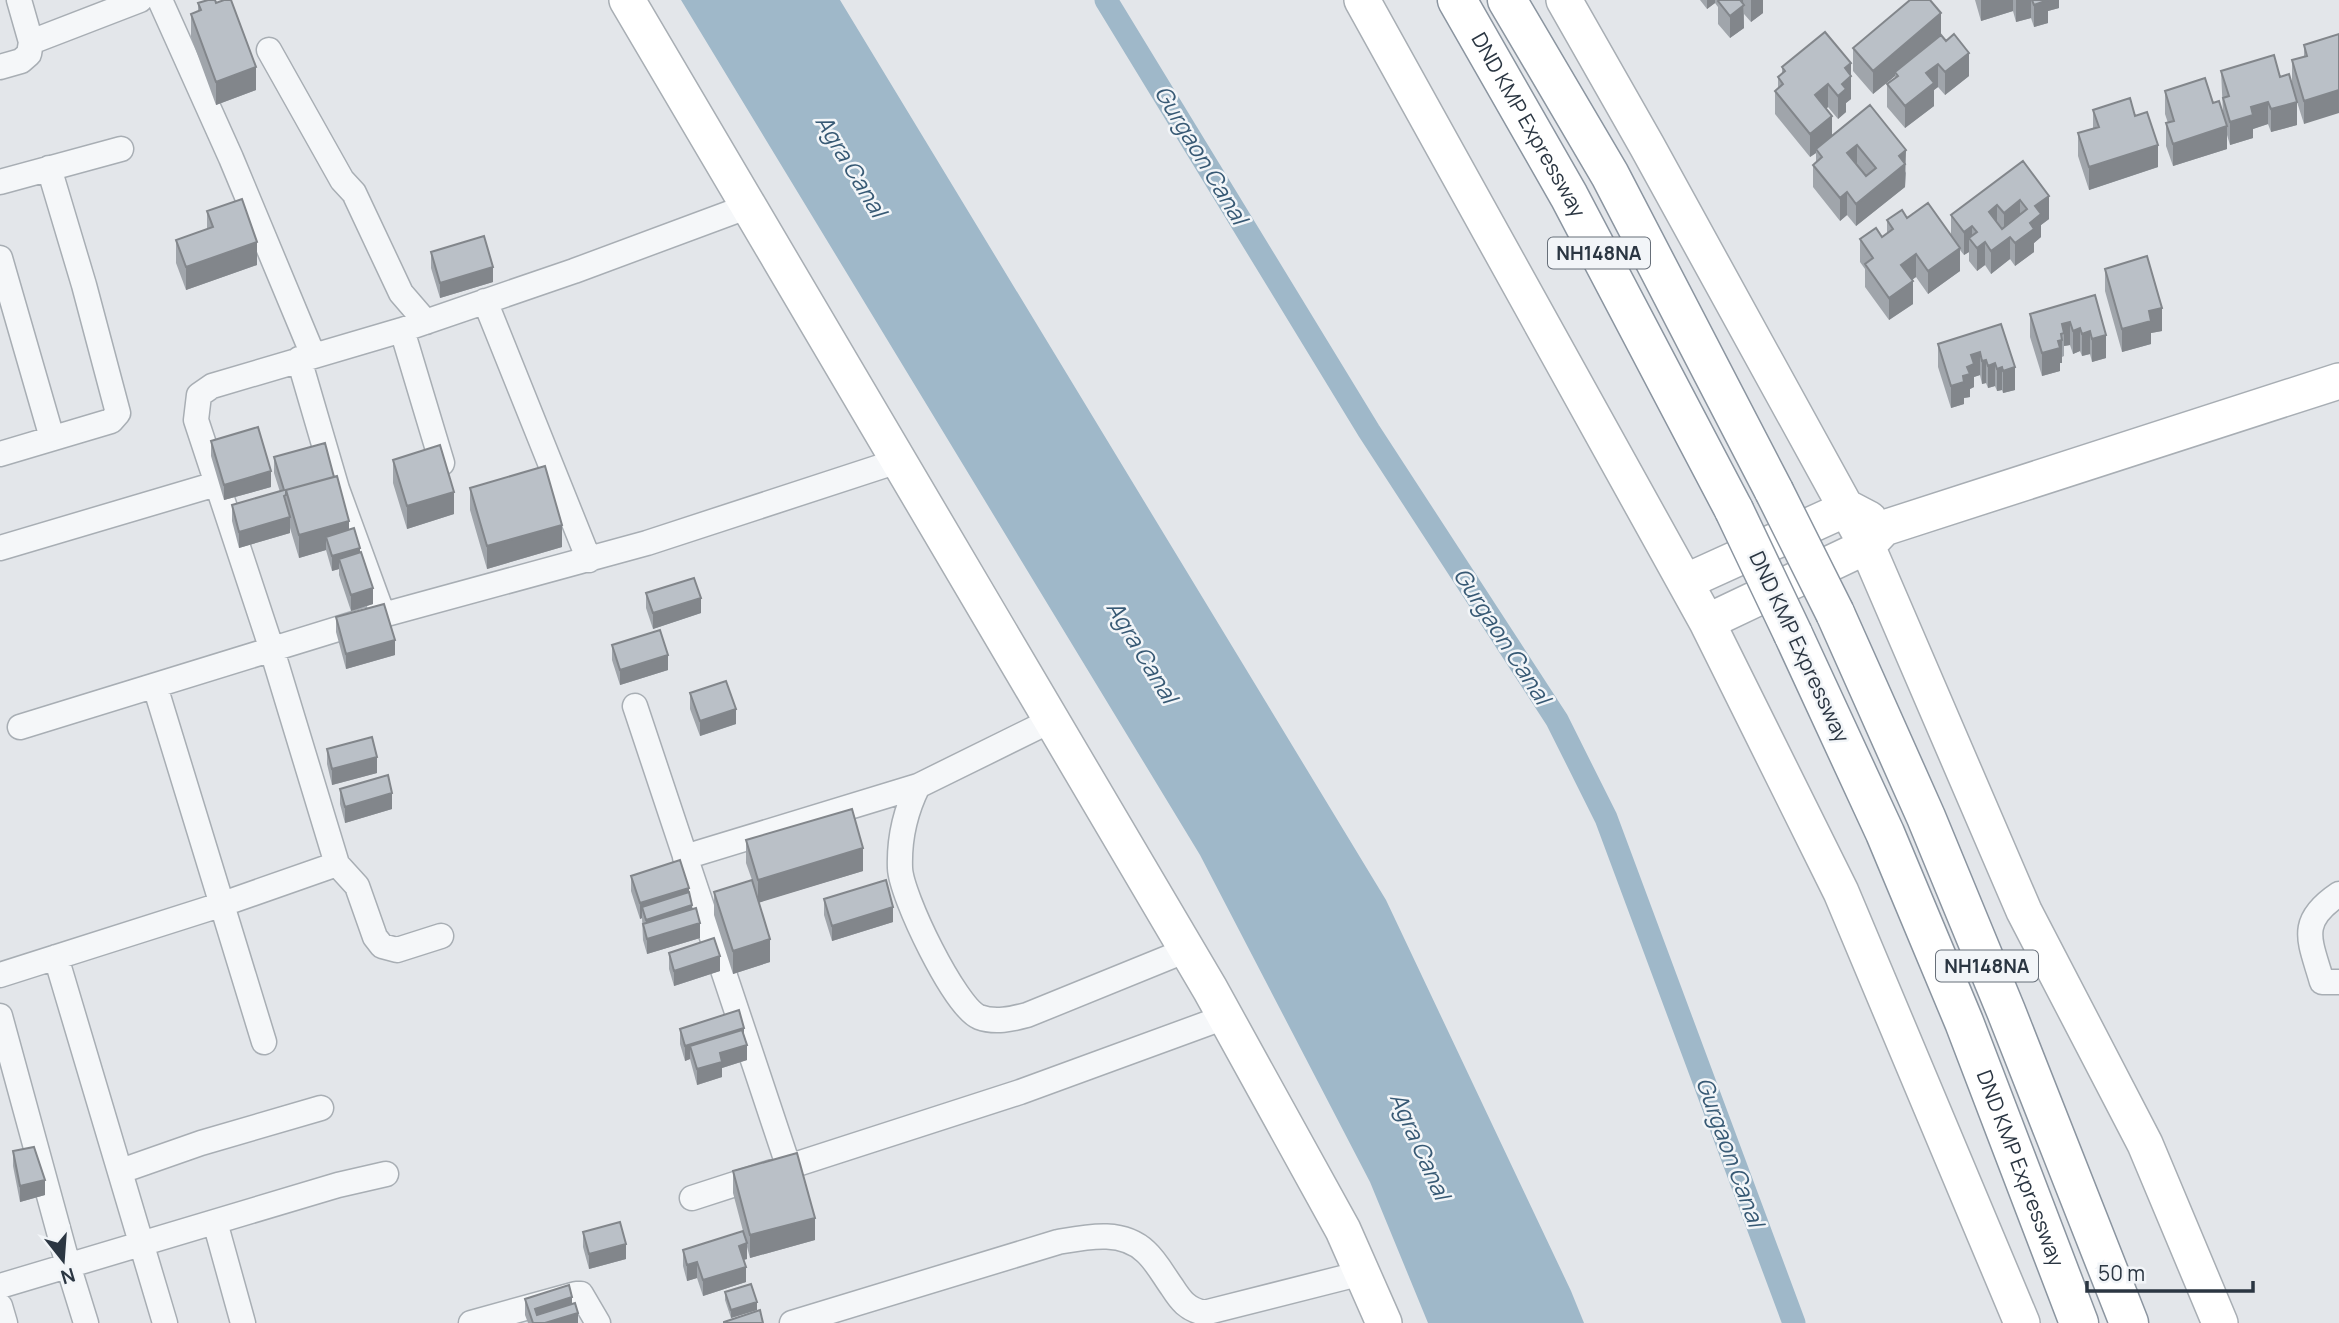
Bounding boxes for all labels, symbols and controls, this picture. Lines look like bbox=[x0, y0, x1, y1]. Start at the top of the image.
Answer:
street label: DND KMP Expressway bbox=[1466, 27, 1593, 222]
water label: Gurgaon Canal bbox=[1148, 79, 1257, 232]
water label: Agra Canal bbox=[809, 108, 896, 225]
road number: NH148NA bbox=[1548, 238, 1650, 268]
street label: DND KMP Expressway bbox=[1743, 546, 1857, 747]
water label: Gurgaon Canal bbox=[1447, 561, 1560, 712]
water label: Agra Canal bbox=[1100, 594, 1187, 711]
road number: NH148NA bbox=[1936, 950, 2038, 982]
street label: DND KMP Expressway bbox=[1971, 1066, 2071, 1270]
water label: Gurgaon Canal bbox=[1689, 1072, 1774, 1233]
water label: Agra Canal bbox=[1383, 1087, 1460, 1207]
north arrow bbox=[28, 1225, 98, 1295]
scale bar bbox=[2087, 1250, 2253, 1294]
text: 50 m bbox=[2098, 1259, 2145, 1287]
text: N bbox=[58, 1262, 78, 1291]

